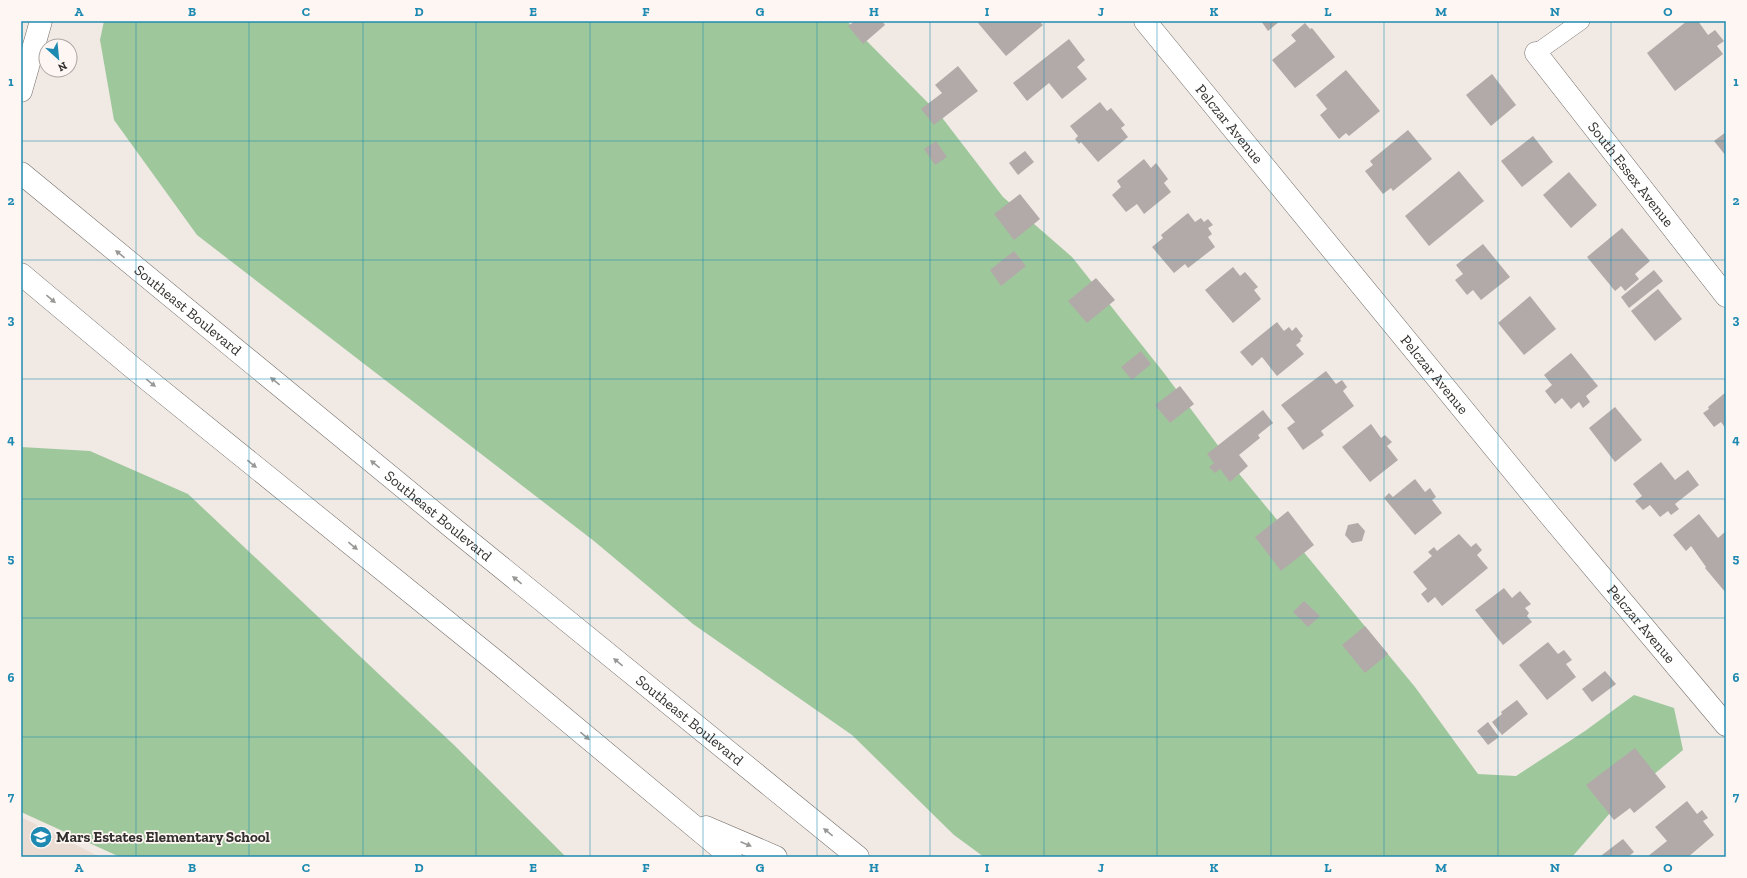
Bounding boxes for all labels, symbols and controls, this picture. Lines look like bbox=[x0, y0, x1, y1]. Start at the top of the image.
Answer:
text: A bbox=[75, 4, 84, 19]
text: B bbox=[188, 4, 196, 19]
text: C bbox=[302, 4, 310, 19]
text: D bbox=[414, 4, 424, 19]
text: E bbox=[529, 4, 537, 19]
text: F bbox=[642, 4, 650, 19]
text: G bbox=[756, 4, 765, 19]
text: H bbox=[869, 4, 879, 19]
text: I bbox=[985, 4, 990, 19]
text: J bbox=[1098, 4, 1104, 19]
text: K bbox=[1210, 4, 1219, 19]
text: L bbox=[1324, 4, 1332, 19]
text: M bbox=[1435, 4, 1447, 19]
text: N bbox=[1550, 4, 1560, 19]
text: O bbox=[1663, 4, 1673, 19]
north arrow bbox=[38, 38, 78, 78]
text: N bbox=[55, 59, 69, 74]
text: 1 bbox=[8, 74, 14, 89]
text: 1 bbox=[1733, 74, 1739, 89]
street label: Pelczar Avenue bbox=[1192, 81, 1267, 167]
street label: South Essex Avenue bbox=[1584, 118, 1678, 230]
text: 2 bbox=[8, 193, 15, 208]
text: 2 bbox=[1733, 193, 1740, 208]
one-way arrow bbox=[115, 250, 126, 259]
street label: Southeast Boulevard bbox=[131, 261, 246, 360]
one-way arrow bbox=[46, 295, 56, 304]
text: 3 bbox=[8, 312, 15, 327]
text: 3 bbox=[1733, 312, 1740, 327]
street label: Pelczar Avenue bbox=[1397, 331, 1472, 418]
one-way arrow bbox=[269, 377, 280, 386]
one-way arrow bbox=[145, 378, 156, 387]
text: 4 bbox=[7, 432, 15, 447]
text: 4 bbox=[1732, 432, 1740, 447]
one-way arrow bbox=[246, 460, 257, 469]
one-way arrow bbox=[370, 460, 380, 468]
street label: Southeast Boulevard bbox=[381, 467, 496, 566]
one-way arrow bbox=[348, 542, 358, 550]
text: 5 bbox=[8, 551, 15, 566]
text: 5 bbox=[1733, 551, 1740, 566]
one-way arrow bbox=[512, 576, 522, 585]
street label: Pelczar Avenue bbox=[1603, 581, 1679, 667]
one-way arrow bbox=[613, 658, 623, 667]
text: 6 bbox=[8, 670, 15, 685]
text: 6 bbox=[1733, 670, 1740, 685]
street label: Southeast Boulevard bbox=[632, 671, 748, 770]
one-way arrow bbox=[579, 731, 590, 740]
text: 7 bbox=[8, 789, 15, 804]
text: 7 bbox=[1733, 789, 1740, 804]
school or university icon: Mars Estates Elementary School bbox=[28, 824, 54, 850]
place label: Mars Estates Elementary School bbox=[56, 828, 270, 846]
one-way arrow bbox=[822, 828, 833, 837]
one-way arrow bbox=[741, 841, 752, 847]
text: A bbox=[75, 860, 84, 875]
text: B bbox=[188, 860, 196, 875]
text: C bbox=[302, 860, 310, 875]
text: D bbox=[414, 860, 424, 875]
text: E bbox=[529, 860, 537, 875]
text: F bbox=[642, 860, 650, 875]
text: G bbox=[756, 860, 765, 875]
text: H bbox=[869, 860, 879, 875]
text: I bbox=[985, 860, 990, 875]
text: J bbox=[1098, 860, 1104, 875]
text: K bbox=[1210, 860, 1219, 875]
text: L bbox=[1324, 860, 1332, 875]
text: M bbox=[1435, 860, 1447, 875]
text: N bbox=[1550, 860, 1560, 875]
text: O bbox=[1663, 860, 1673, 875]

